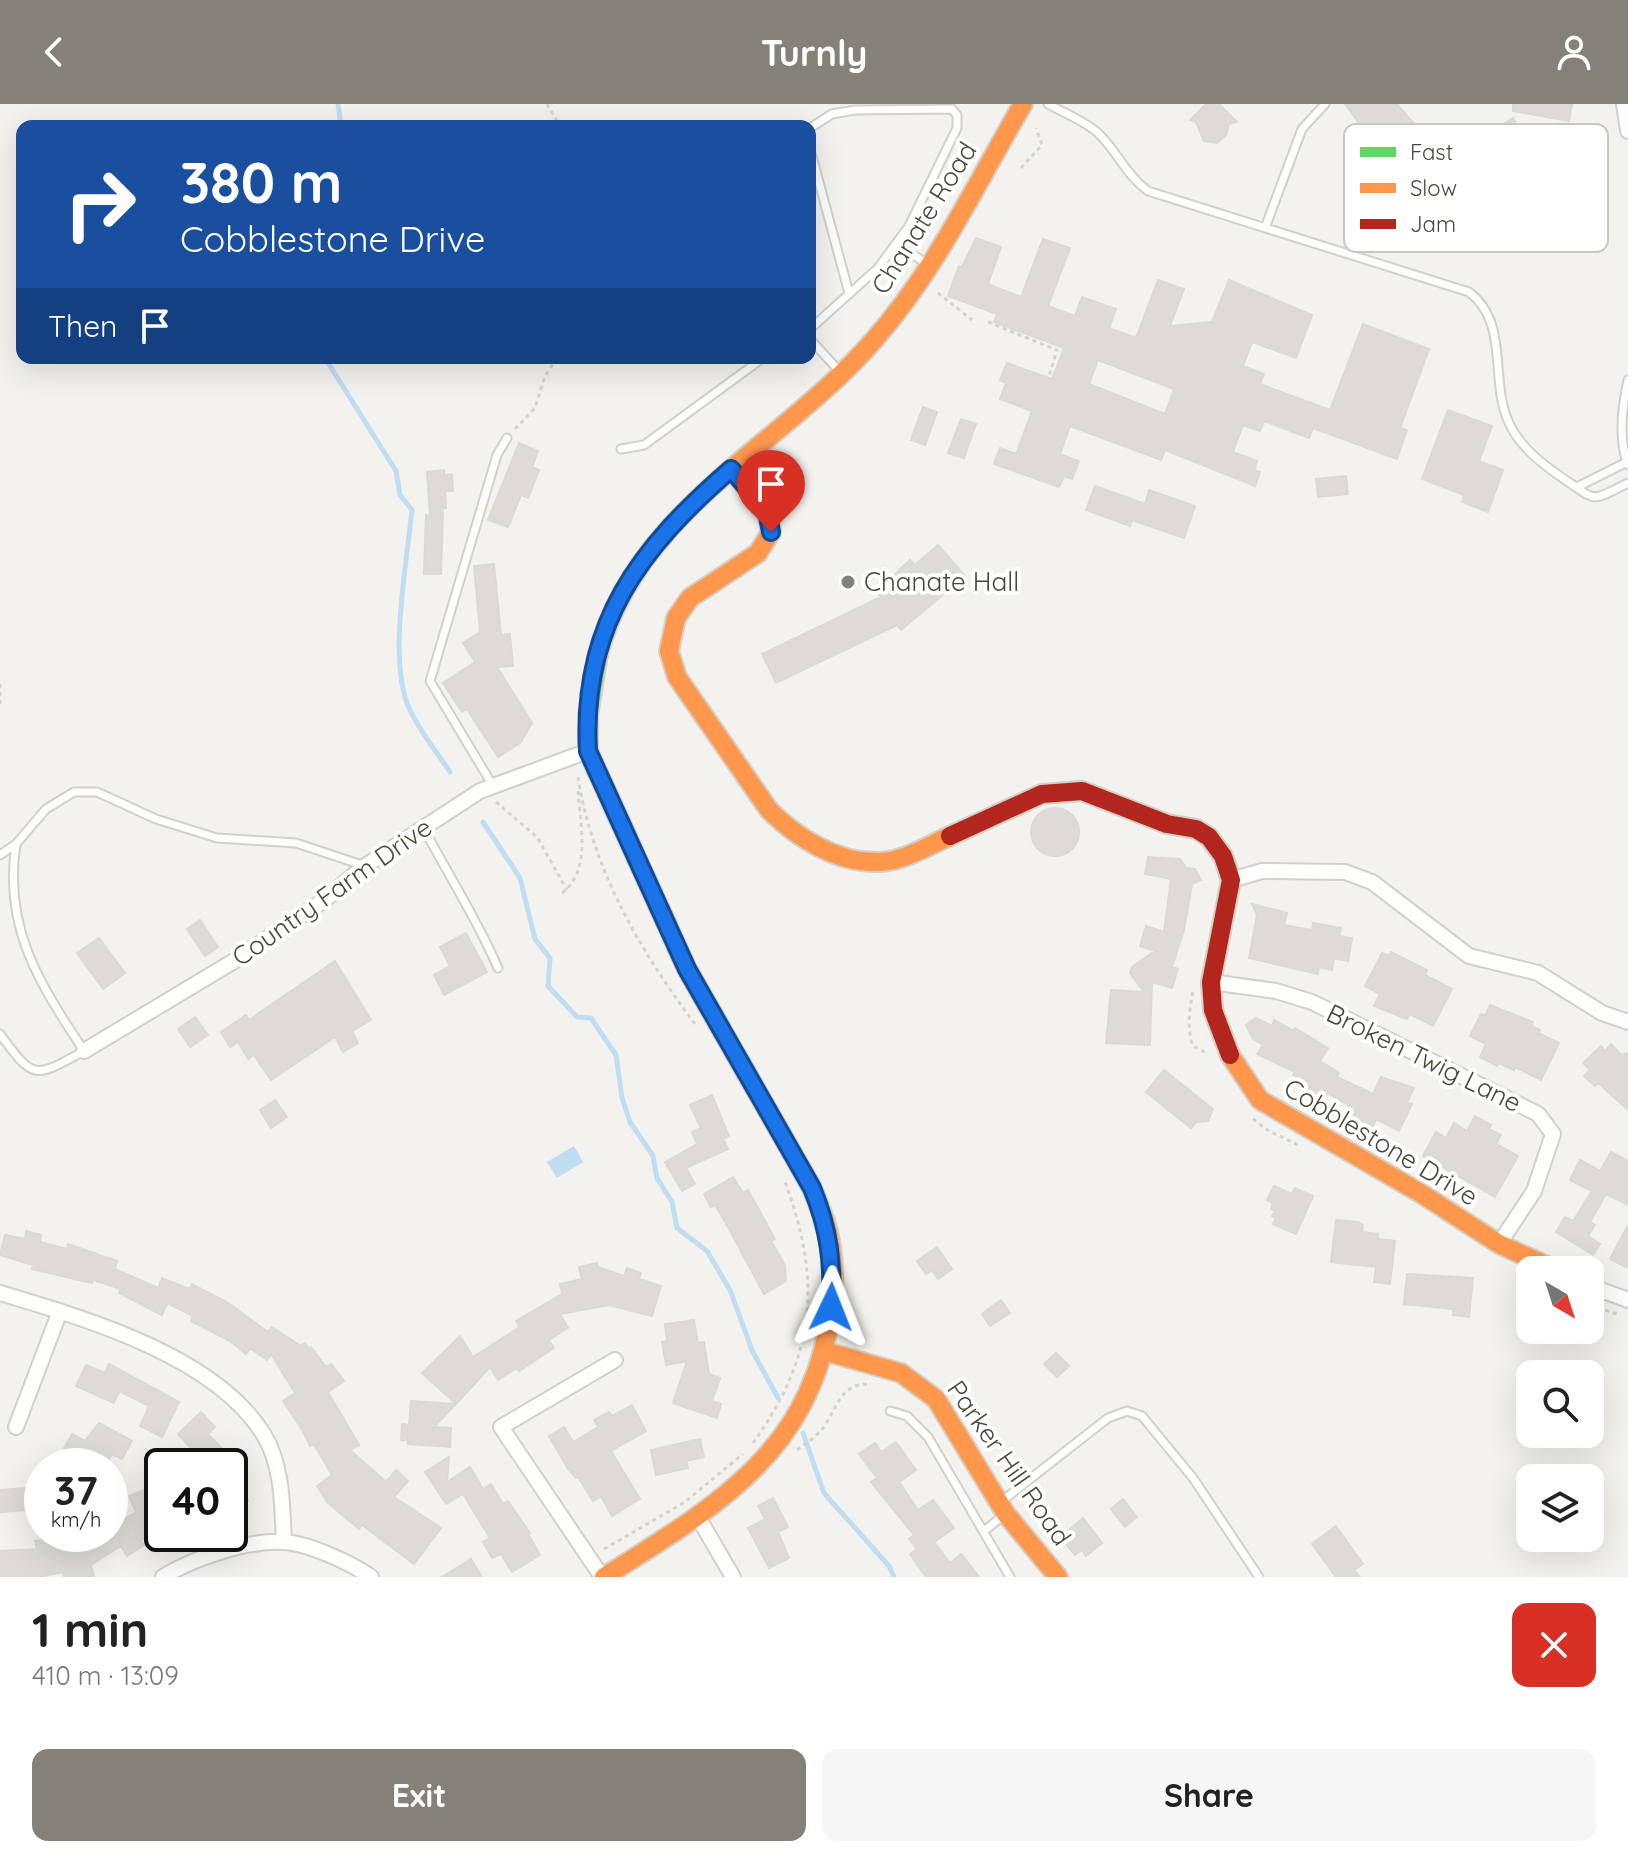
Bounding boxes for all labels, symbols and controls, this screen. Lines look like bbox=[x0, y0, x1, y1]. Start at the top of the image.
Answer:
icon: back bbox=[32, 30, 76, 74]
text: Turnly bbox=[761, 30, 867, 75]
icon: person bbox=[1552, 30, 1596, 74]
legend bbox=[1344, 124, 1608, 252]
street label: Chanate Road bbox=[864, 136, 983, 300]
text: Fast bbox=[1410, 138, 1453, 166]
text: 380 m bbox=[180, 147, 342, 217]
icon: right bbox=[48, 152, 152, 256]
text: Slow bbox=[1410, 174, 1457, 202]
text: Jam bbox=[1410, 210, 1456, 238]
text: Cobblestone Drive bbox=[180, 216, 485, 261]
icon: arrive bbox=[133, 304, 177, 348]
text: Then bbox=[48, 307, 117, 345]
pin bbox=[737, 450, 805, 532]
icon: arrive bbox=[749, 462, 793, 506]
place label: Chanate Hall bbox=[864, 565, 1019, 598]
marker: Chanate Hall bbox=[839, 573, 857, 591]
street label: Country Farm Drive bbox=[225, 810, 438, 973]
street label: Broken Twig Lane bbox=[1321, 996, 1527, 1119]
street label: Cobblestone Drive bbox=[1278, 1071, 1484, 1213]
north arrow bbox=[1516, 1256, 1604, 1344]
map controls bbox=[1516, 1256, 1604, 1552]
position arrow bbox=[789, 1265, 873, 1349]
button: search bbox=[1516, 1360, 1604, 1448]
street label: Parker Hill Road bbox=[940, 1374, 1079, 1552]
speed limit sign: 40 bbox=[144, 1448, 248, 1552]
button: layers bbox=[1516, 1464, 1604, 1552]
text: 37 bbox=[54, 1465, 98, 1515]
text: km/h bbox=[51, 1507, 101, 1532]
text: 1 min bbox=[32, 1599, 148, 1659]
button: close bbox=[1512, 1603, 1596, 1687]
text: 410 m · 13:09 bbox=[32, 1659, 179, 1692]
button: Exit bbox=[32, 1749, 806, 1841]
button: Share bbox=[822, 1749, 1596, 1841]

